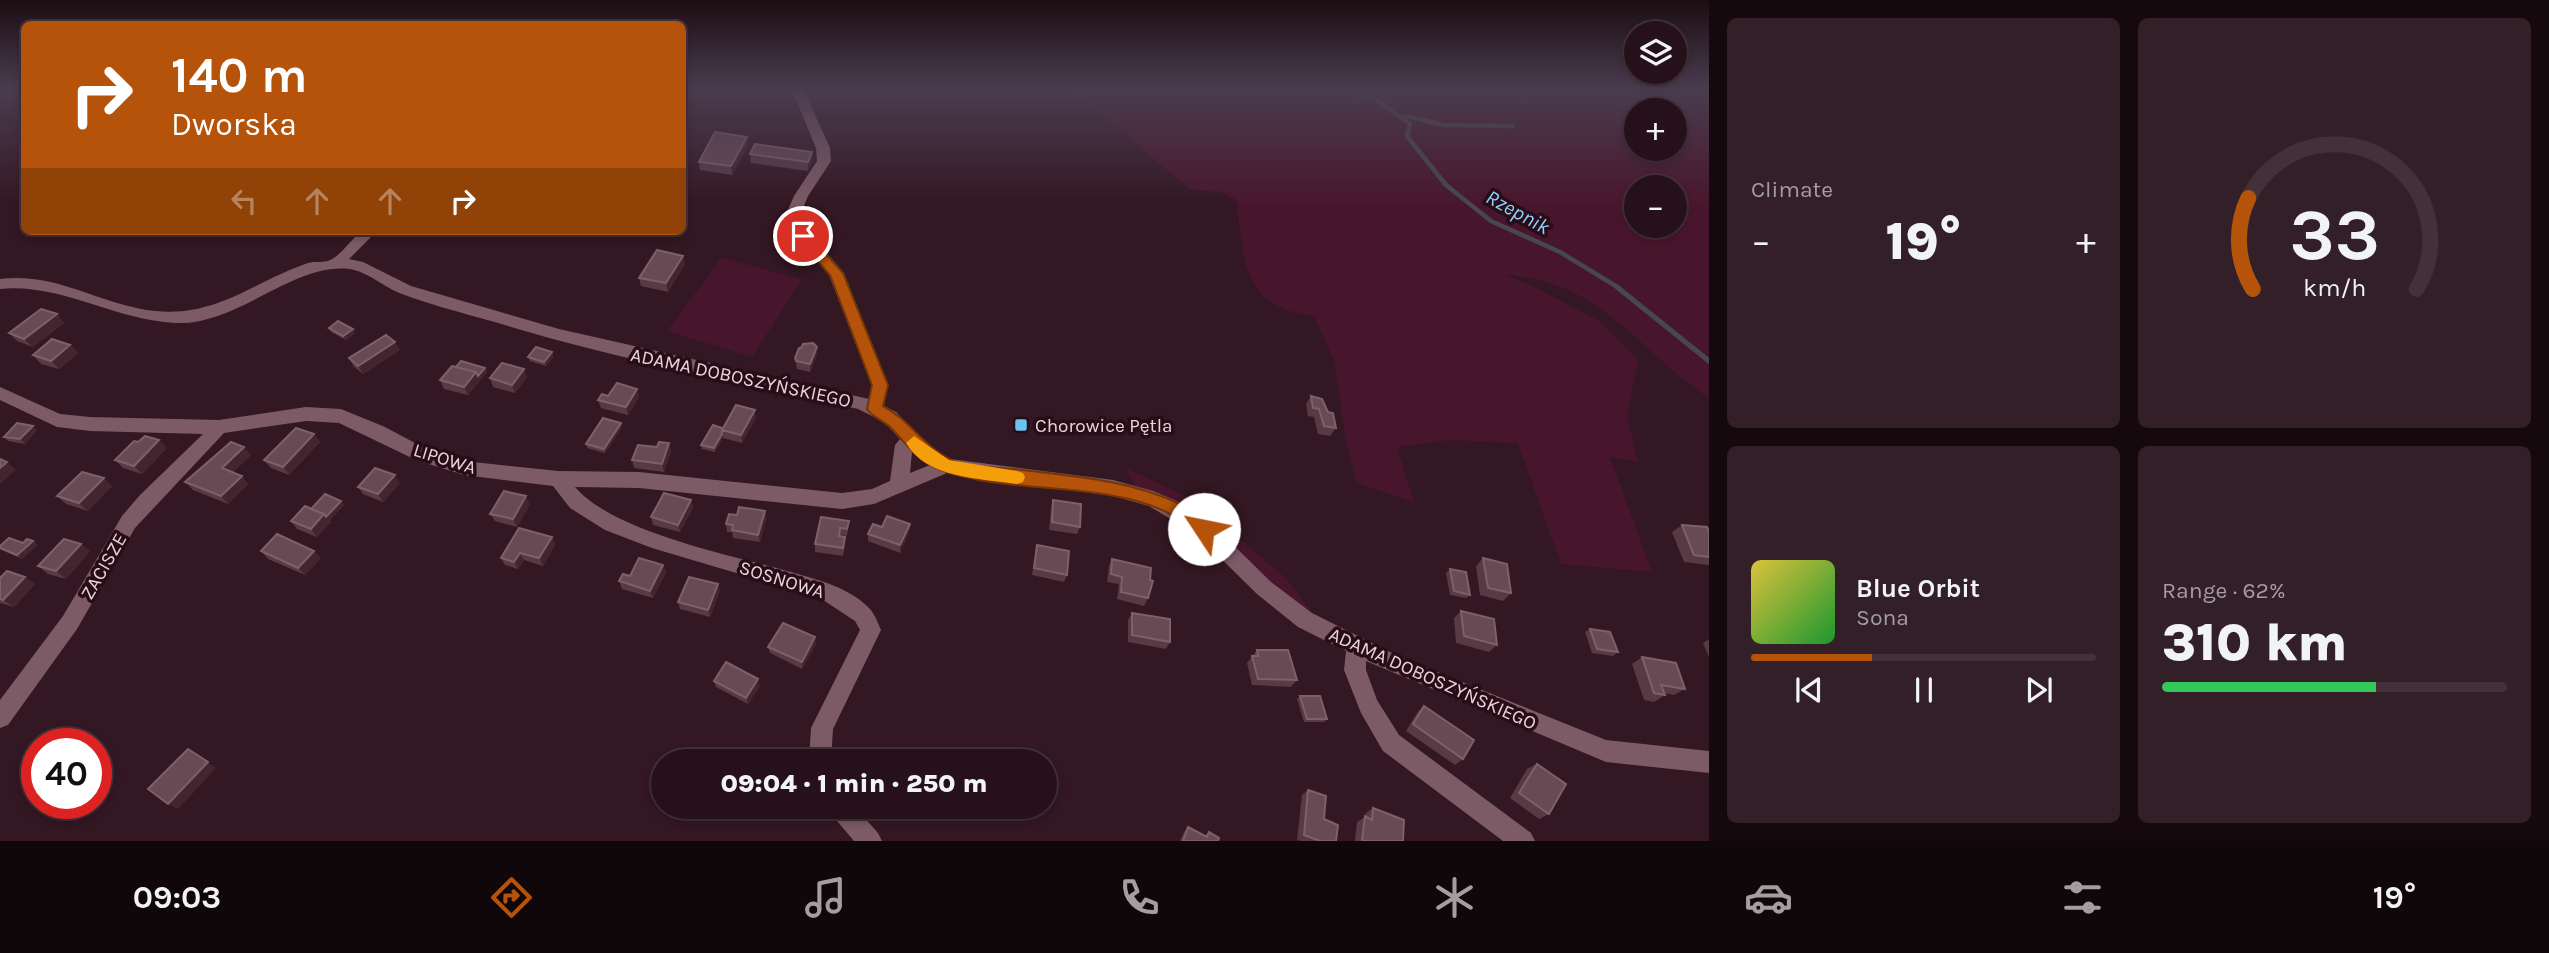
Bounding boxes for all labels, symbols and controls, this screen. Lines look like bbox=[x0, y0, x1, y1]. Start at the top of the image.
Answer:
map controls bbox=[1624, 21, 1687, 238]
button: layers bbox=[1624, 21, 1687, 84]
text: 140 m bbox=[171, 47, 308, 104]
icon: right bbox=[56, 49, 147, 140]
button: + bbox=[1624, 98, 1687, 161]
text: Dworska bbox=[171, 106, 297, 143]
button: − bbox=[1624, 175, 1687, 238]
text: Climate bbox=[1751, 176, 1833, 203]
icon: left bbox=[225, 182, 263, 220]
icon: ahead bbox=[298, 182, 336, 220]
icon: ahead bbox=[371, 182, 409, 220]
icon: right bbox=[444, 182, 482, 220]
water label: Rzepnik bbox=[1482, 185, 1554, 239]
text: 33 bbox=[2289, 192, 2380, 277]
pin bbox=[773, 206, 833, 266]
text: 19° bbox=[1885, 211, 1962, 272]
icon: arrive bbox=[784, 217, 822, 255]
text: − bbox=[1751, 219, 1771, 264]
text: + bbox=[2076, 219, 2096, 264]
text: km/h bbox=[2303, 273, 2366, 302]
street label: ADAMA DOBOSZYŃSKIEGO bbox=[629, 343, 853, 412]
place label: Chorowice Pętla bbox=[1035, 415, 1172, 437]
marker: Chorowice Pętla bbox=[1013, 417, 1029, 433]
street label: LIPOWA bbox=[411, 439, 479, 479]
position arrow bbox=[1167, 492, 1241, 566]
street label: ZACISZE bbox=[76, 530, 132, 603]
street label: SOSNOWA bbox=[737, 557, 827, 603]
text: Blue Orbit bbox=[1856, 573, 1980, 604]
text: Range · 62% bbox=[2162, 577, 2286, 604]
text: Sona bbox=[1856, 604, 1909, 631]
text: 310 km bbox=[2162, 612, 2347, 673]
street label: ADAMA DOBOSZYŃSKIEGO bbox=[1326, 622, 1540, 735]
icon: previous bbox=[1790, 671, 1828, 709]
icon: pause bbox=[1905, 671, 1943, 709]
icon: next bbox=[2020, 671, 2058, 709]
speed limit sign: 40 bbox=[21, 728, 112, 819]
text: 09:04 · 1 min · 250 m bbox=[720, 768, 988, 799]
icon: directions bbox=[487, 873, 536, 922]
icon: music bbox=[801, 873, 850, 922]
icon: phone bbox=[1115, 873, 1164, 922]
icon: climate bbox=[1430, 873, 1479, 922]
icon: car bbox=[1744, 873, 1793, 922]
icon: filters bbox=[2058, 873, 2107, 922]
text: 09:03 bbox=[133, 879, 221, 916]
text: 19° bbox=[2373, 879, 2416, 916]

